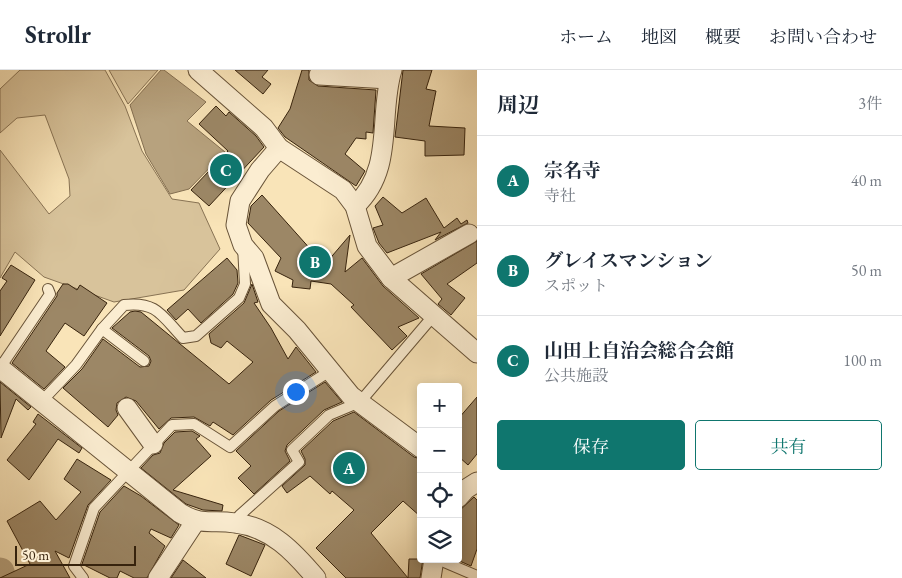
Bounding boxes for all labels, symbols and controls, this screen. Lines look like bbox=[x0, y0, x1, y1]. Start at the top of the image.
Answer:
text: Strollr bbox=[25, 19, 91, 50]
text: ホーム bbox=[559, 25, 613, 48]
text: 地図 bbox=[641, 25, 677, 48]
text: 概要 bbox=[705, 25, 741, 48]
text: お問い合わせ bbox=[769, 25, 877, 48]
text: 周辺 bbox=[497, 91, 539, 118]
text: 3件 bbox=[858, 93, 882, 114]
pin: C bbox=[210, 151, 242, 189]
text: 宗名寺 bbox=[544, 158, 601, 183]
text: A bbox=[507, 170, 519, 191]
text: 40 m bbox=[851, 170, 882, 191]
text: 寺社 bbox=[544, 185, 576, 206]
pin: B bbox=[299, 243, 331, 281]
text: グレイスマンション bbox=[544, 248, 713, 273]
text: B bbox=[508, 260, 518, 281]
text: 50 m bbox=[851, 260, 882, 281]
text: スポット bbox=[544, 275, 608, 296]
text: 山田上自治会総合会館 bbox=[544, 338, 734, 363]
text: C bbox=[507, 350, 519, 371]
text: 100 m bbox=[843, 350, 882, 371]
text: 公共施設 bbox=[544, 365, 608, 386]
your location bbox=[283, 379, 309, 405]
map controls bbox=[417, 383, 462, 563]
button: + bbox=[417, 383, 462, 428]
button: 保存 bbox=[497, 420, 685, 470]
button: 共有 bbox=[695, 420, 882, 470]
button: − bbox=[417, 428, 462, 473]
pin: A bbox=[333, 449, 365, 487]
button: locate bbox=[417, 473, 462, 518]
button: layers bbox=[417, 518, 462, 563]
scale bar bbox=[15, 543, 136, 566]
text: 50 m bbox=[22, 546, 49, 564]

